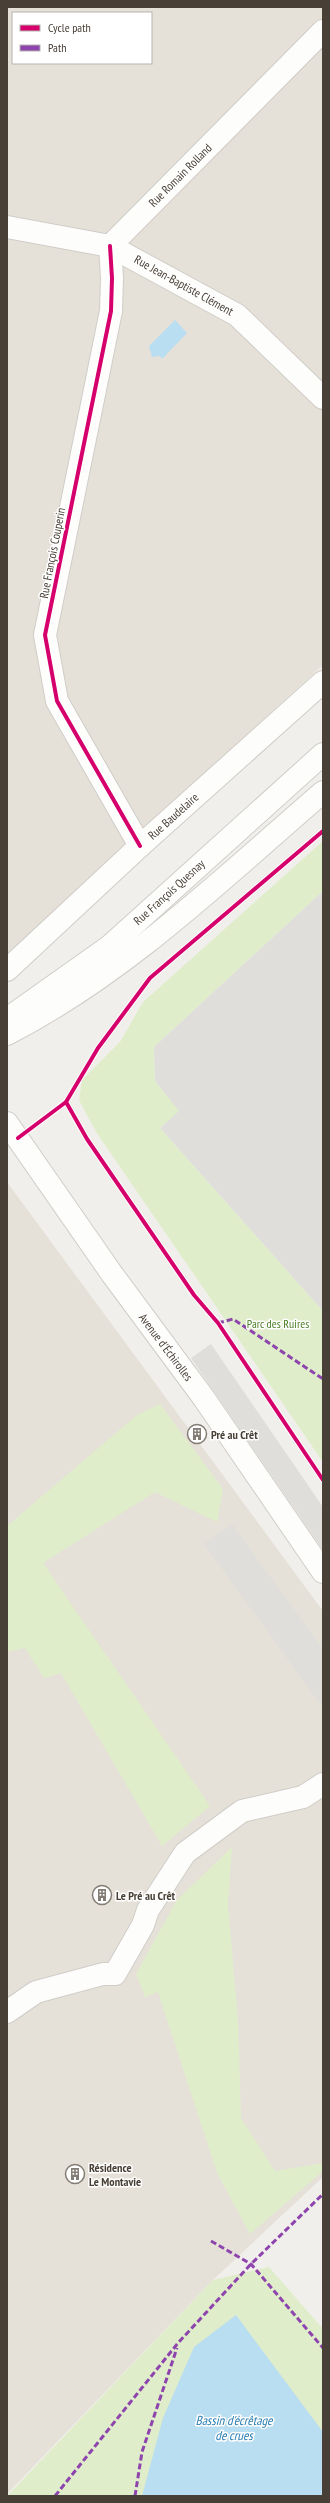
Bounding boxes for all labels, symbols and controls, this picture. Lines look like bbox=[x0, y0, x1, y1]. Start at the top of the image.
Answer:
legend bbox=[12, 12, 152, 64]
text: Cycle path bbox=[48, 20, 91, 35]
text: Path bbox=[48, 40, 66, 55]
street label: Rue Romain Rolland bbox=[145, 140, 215, 210]
street label: Rue Jean-Baptiste Clément bbox=[132, 252, 237, 319]
street label: Rue François Couperin bbox=[36, 506, 68, 600]
street label: Rue Baudelaire bbox=[145, 789, 201, 843]
street label: Rue François Quesnay bbox=[130, 856, 208, 928]
street label: Avenue d'Échirolles bbox=[136, 1310, 196, 1384]
park label: Parc des Ruires bbox=[247, 1316, 309, 1331]
building icon: Pré au Crêt bbox=[186, 1423, 208, 1445]
place label: Pré au Crêt bbox=[211, 1427, 258, 1442]
building icon: Le Pré au Crêt bbox=[91, 1884, 113, 1906]
place label: Le Pré au Crêt bbox=[116, 1888, 176, 1903]
place label: Résidence Le Montavie bbox=[89, 2160, 141, 2189]
building icon: Résidence Le Montavie bbox=[64, 2163, 86, 2185]
water label: Bassin d'écrêtage de crues bbox=[196, 2412, 274, 2444]

